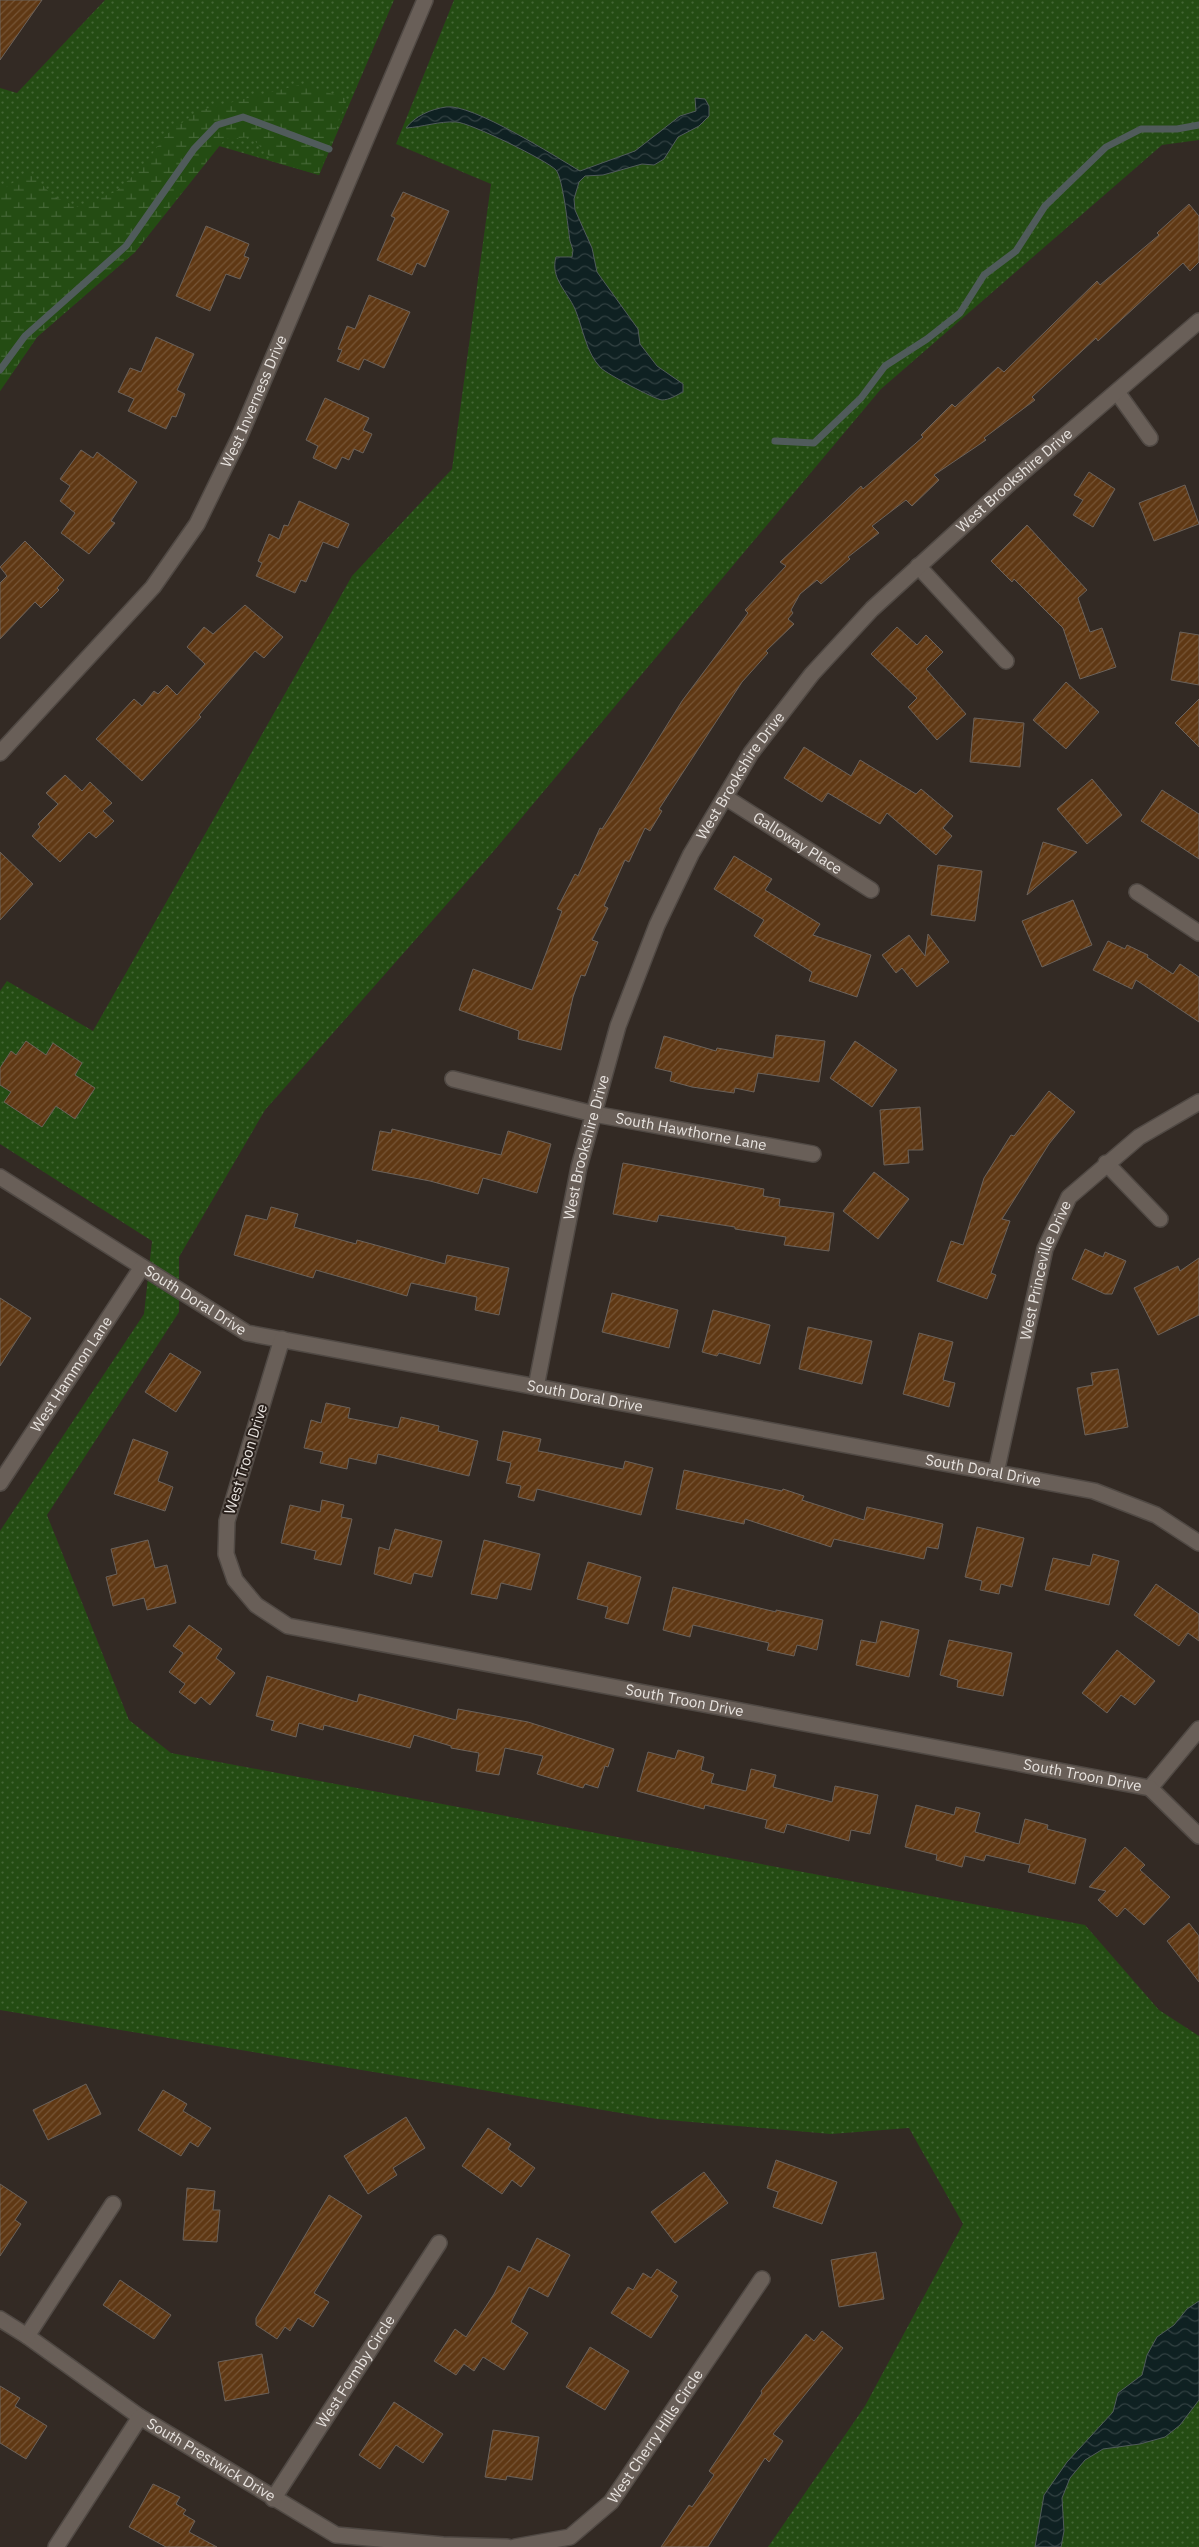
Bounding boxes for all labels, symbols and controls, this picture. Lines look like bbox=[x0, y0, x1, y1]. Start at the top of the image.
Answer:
street label: West Inverness Drive bbox=[216, 332, 291, 470]
street label: West Brookshire Drive bbox=[952, 424, 1076, 537]
street label: West Brookshire Drive bbox=[692, 708, 788, 843]
street label: Galloway Place bbox=[750, 807, 846, 878]
street label: West Brookshire Drive bbox=[559, 1072, 613, 1221]
street label: South Hawthorne Lane bbox=[614, 1108, 768, 1154]
street label: West Princeville Drive bbox=[1015, 1197, 1075, 1342]
street label: South Doral Drive bbox=[141, 1261, 250, 1339]
street label: West Hammon Lane bbox=[26, 1312, 116, 1436]
street label: South Doral Drive bbox=[526, 1375, 645, 1416]
street label: West Troon Drive bbox=[220, 1401, 271, 1516]
street label: South Doral Drive bbox=[924, 1450, 1043, 1490]
street label: South Troon Drive bbox=[624, 1680, 745, 1720]
street label: South Troon Drive bbox=[1022, 1754, 1143, 1795]
street label: West Formby Circle bbox=[312, 2311, 399, 2431]
street label: West Cherry Hills Circle bbox=[603, 2366, 707, 2507]
street label: South Prestwick Drive bbox=[143, 2413, 279, 2506]

